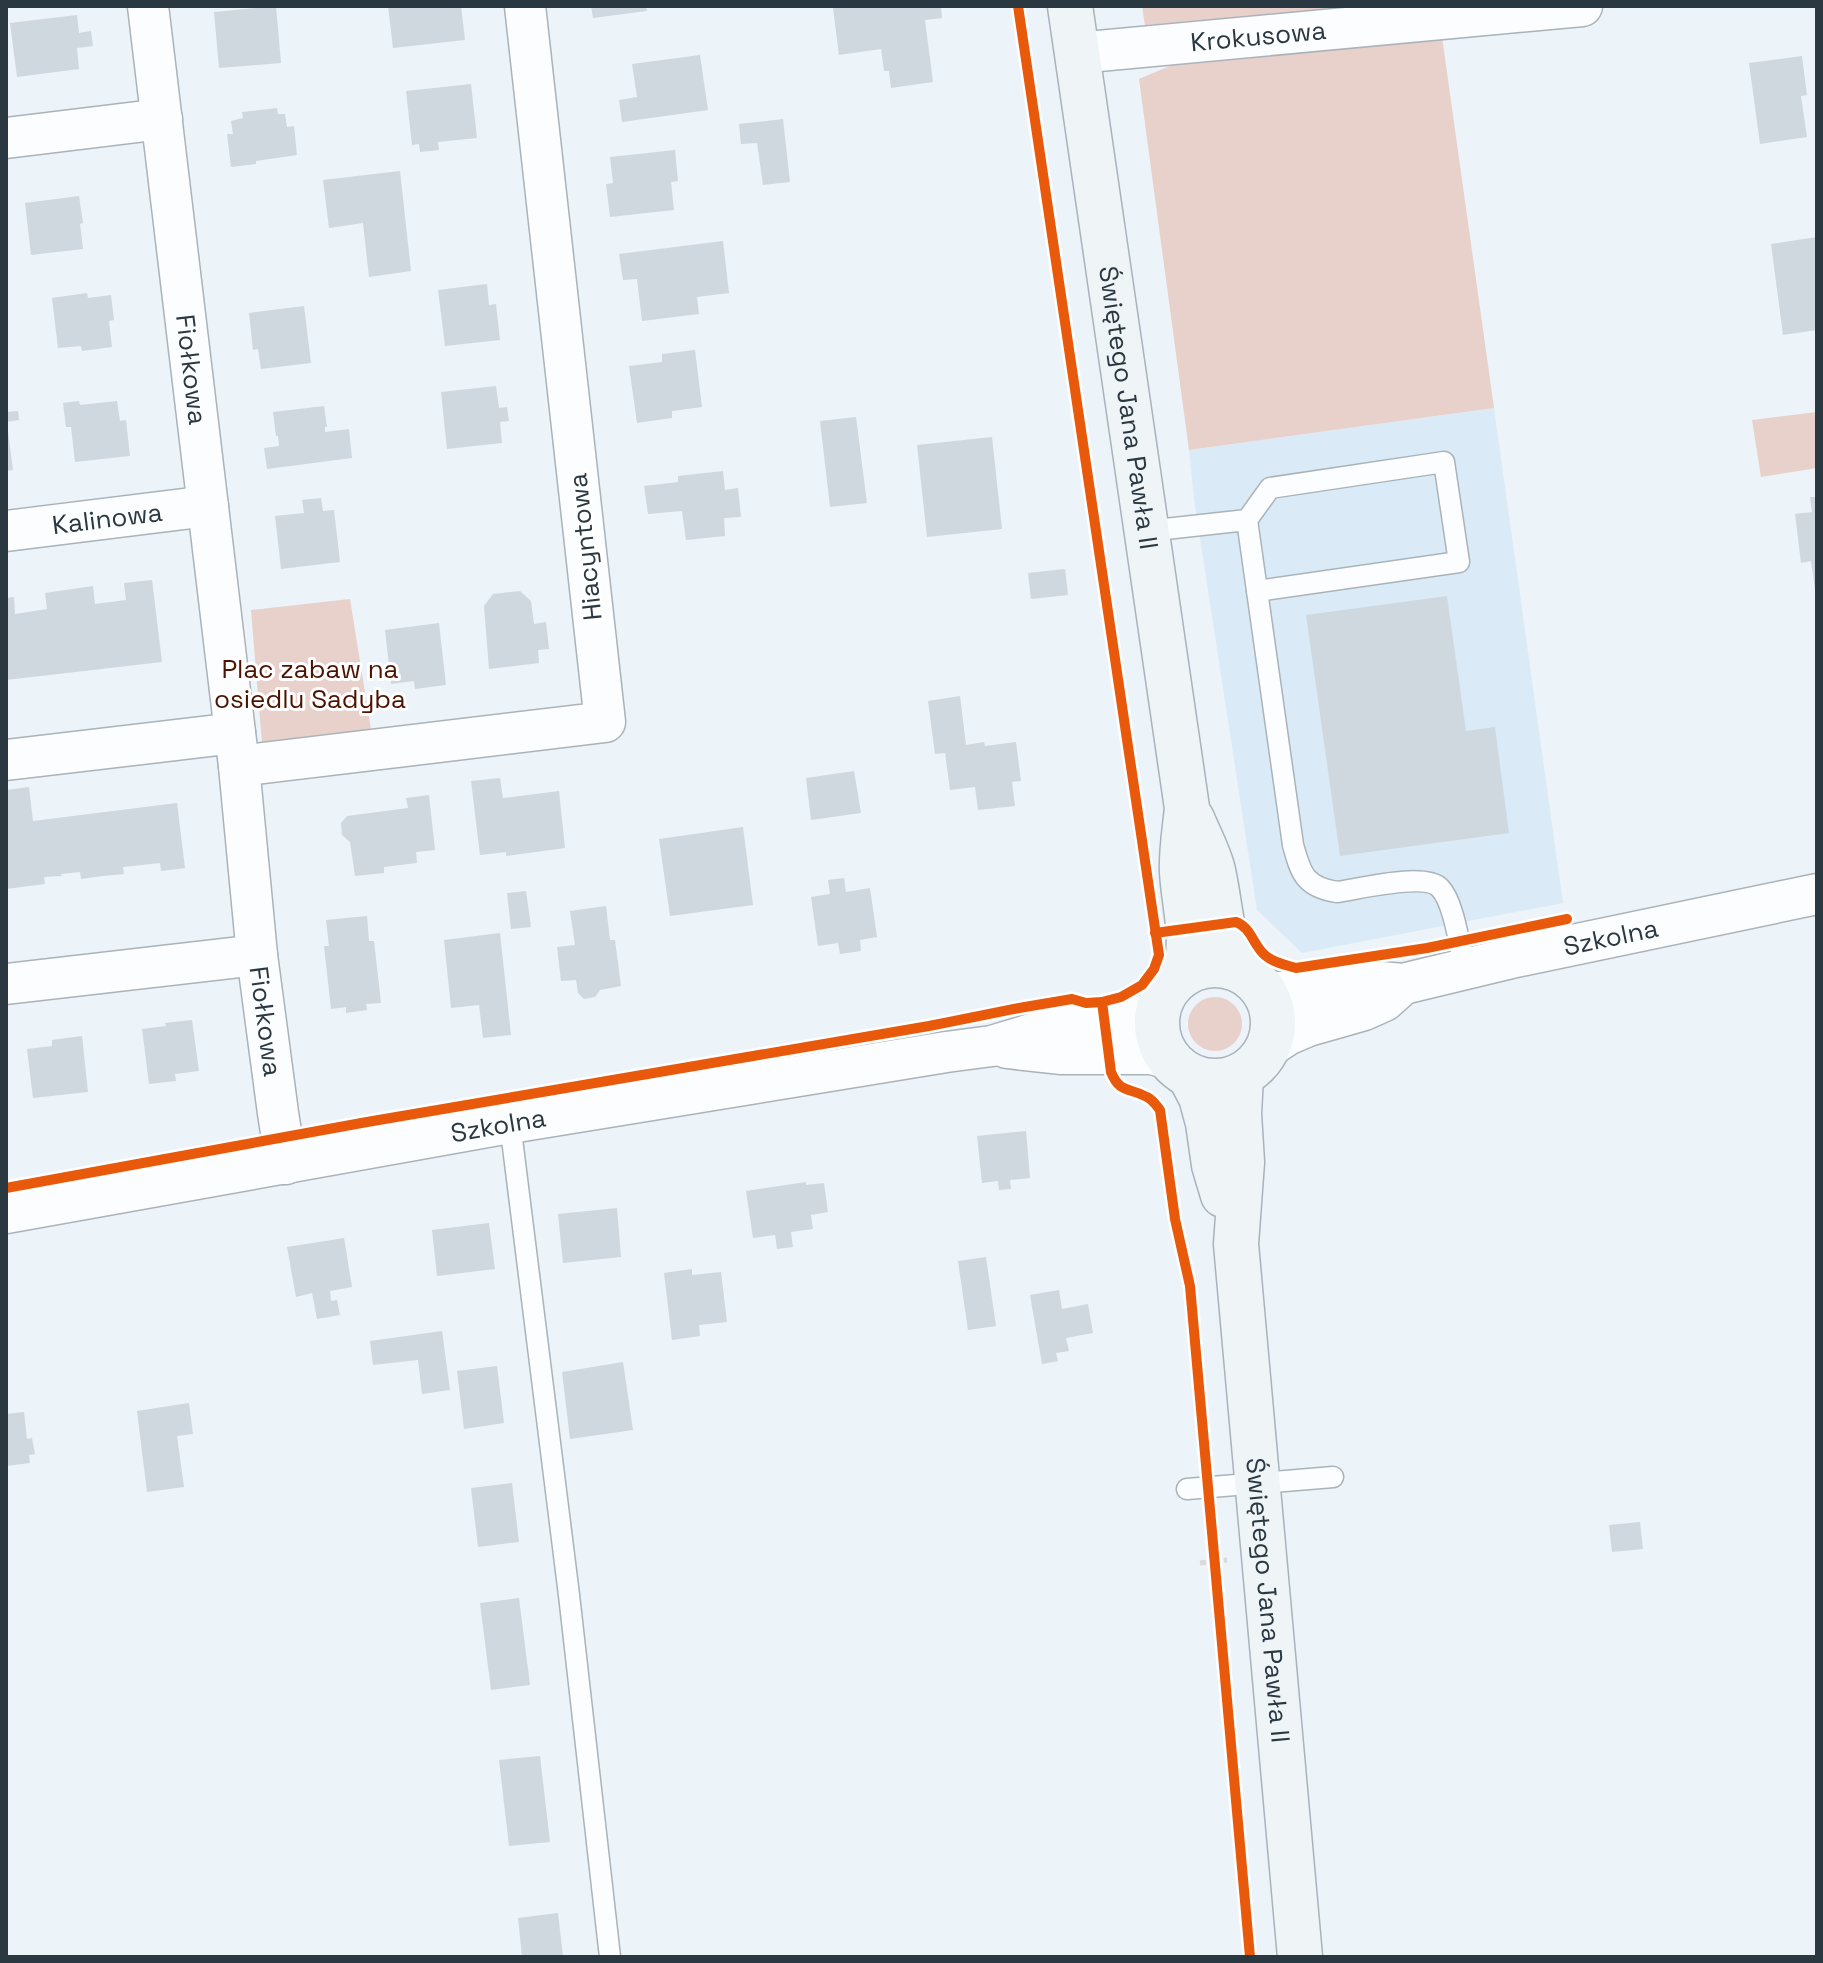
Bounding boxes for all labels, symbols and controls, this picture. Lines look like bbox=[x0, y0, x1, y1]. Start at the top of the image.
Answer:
street label: Krokusowa bbox=[1189, 13, 1328, 59]
street label: Świętego Jana Pawła II bbox=[1091, 264, 1166, 552]
street label: Fiołkowa bbox=[168, 312, 215, 426]
street label: Hiacyntowa bbox=[560, 472, 610, 622]
street label: Kalinowa bbox=[50, 495, 164, 542]
park label: Plac zabaw na osiedlu Sadyba bbox=[214, 652, 406, 716]
street label: Szkolna bbox=[1560, 911, 1661, 964]
street label: Fiołkowa bbox=[242, 964, 290, 1078]
street label: Szkolna bbox=[448, 1100, 548, 1150]
street label: Świętego Jana Pawła II bbox=[1238, 1456, 1298, 1744]

